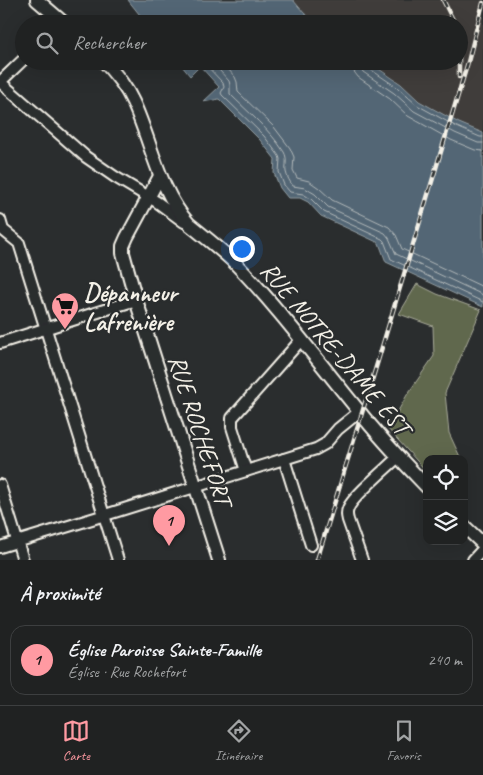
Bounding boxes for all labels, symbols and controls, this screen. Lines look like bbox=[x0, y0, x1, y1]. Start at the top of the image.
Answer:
search box bbox=[15, 15, 468, 70]
icon: search bbox=[33, 29, 61, 57]
text: Rechercher bbox=[73, 31, 146, 55]
your location bbox=[229, 236, 255, 262]
street label: RUE NOTRE-DAME EST bbox=[253, 255, 421, 446]
place label: Dépanneur Lafrenière bbox=[84, 277, 180, 338]
supermarket icon: Dépanneur Lafrenière bbox=[50, 291, 80, 330]
street label: RUE ROCHEFORT bbox=[161, 351, 241, 515]
map controls bbox=[423, 455, 468, 545]
button: locate bbox=[423, 455, 468, 500]
button: layers bbox=[423, 500, 468, 545]
pin: 1 bbox=[153, 505, 185, 546]
text: À proximité bbox=[20, 580, 100, 606]
text: Église Paroisse Sainte-Famille bbox=[68, 638, 261, 662]
text: 1 bbox=[33, 650, 41, 670]
text: 240 m bbox=[428, 650, 462, 670]
text: Église · Rue Rochefort bbox=[68, 662, 186, 682]
tab: Carte bbox=[62, 717, 90, 764]
tab: Itinéraire bbox=[215, 717, 262, 764]
tab: Favoris bbox=[387, 717, 421, 764]

